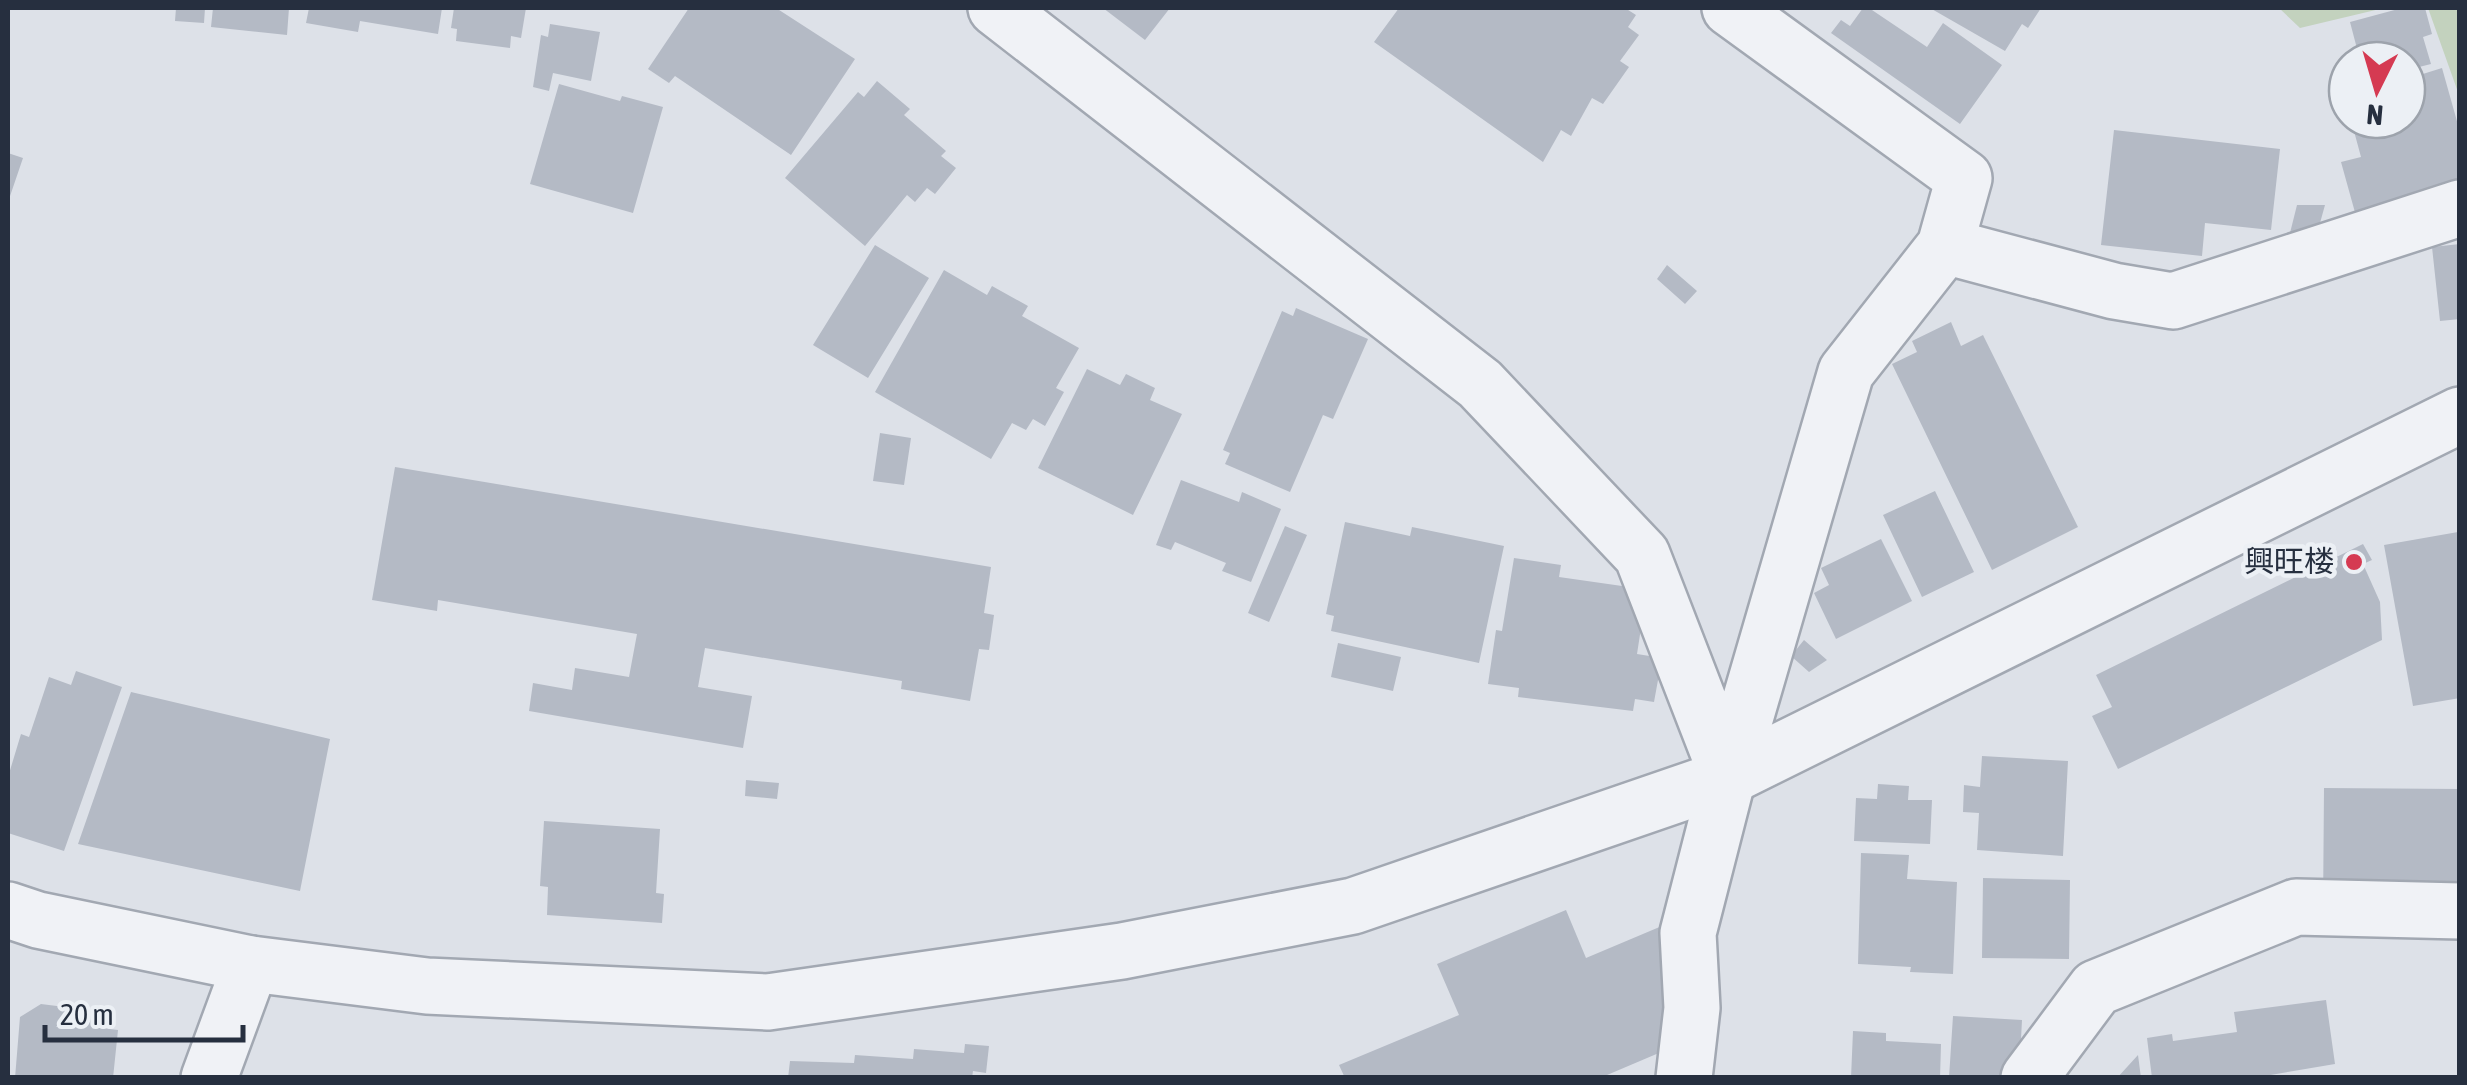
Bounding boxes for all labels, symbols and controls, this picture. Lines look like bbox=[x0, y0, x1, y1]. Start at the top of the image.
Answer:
north arrow bbox=[2327, 40, 2427, 140]
text: N bbox=[2365, 98, 2384, 132]
place label: 興旺楼 bbox=[2244, 544, 2334, 578]
marker: 興旺楼 bbox=[2343, 551, 2365, 573]
scale bar bbox=[45, 980, 242, 1042]
text: 20 m bbox=[60, 997, 114, 1031]

